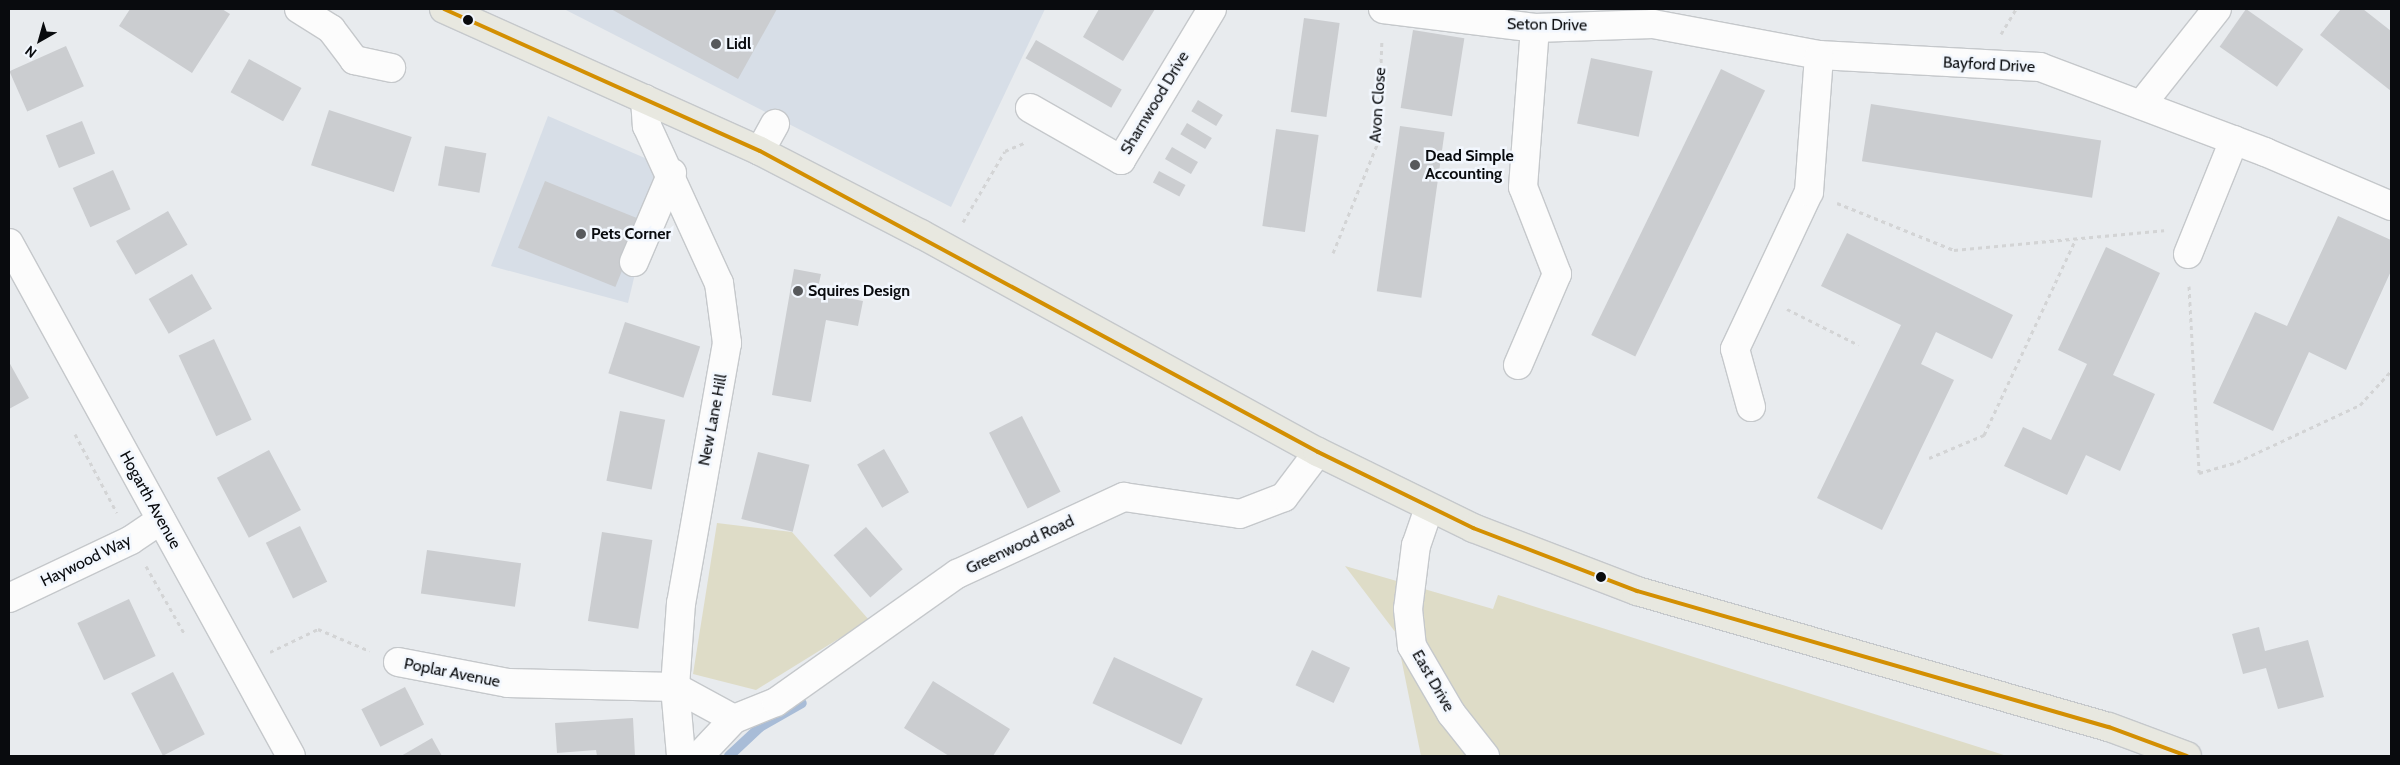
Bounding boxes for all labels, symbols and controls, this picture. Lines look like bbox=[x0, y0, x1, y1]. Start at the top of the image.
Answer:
north arrow bbox=[15, 15, 65, 65]
unlabelled marker bbox=[463, 15, 473, 25]
street label: Seton Drive bbox=[1507, 15, 1587, 35]
place label: Lidl bbox=[726, 34, 751, 54]
marker: Lidl bbox=[710, 38, 722, 50]
text: N bbox=[21, 42, 40, 62]
street label: Sharnwood Drive bbox=[1117, 48, 1193, 158]
street label: Bayford Drive bbox=[1942, 53, 2036, 77]
street label: Avon Close bbox=[1366, 67, 1390, 143]
place label: Dead Simple Accounting bbox=[1425, 146, 1514, 184]
marker: Dead Simple Accounting bbox=[1409, 159, 1421, 171]
place label: Pets Corner bbox=[591, 224, 671, 244]
marker: Pets Corner bbox=[575, 228, 587, 240]
place label: Squires Design bbox=[808, 281, 910, 301]
marker: Squires Design bbox=[792, 285, 804, 297]
street label: New Lane Hill bbox=[695, 373, 731, 467]
street label: Hogarth Avenue bbox=[115, 448, 185, 552]
street label: Greenwood Road bbox=[963, 512, 1077, 578]
street label: Haywood Way bbox=[38, 531, 134, 591]
unlabelled marker bbox=[1596, 572, 1606, 582]
street label: East Drive bbox=[1408, 647, 1458, 715]
street label: Poplar Avenue bbox=[402, 654, 502, 692]

